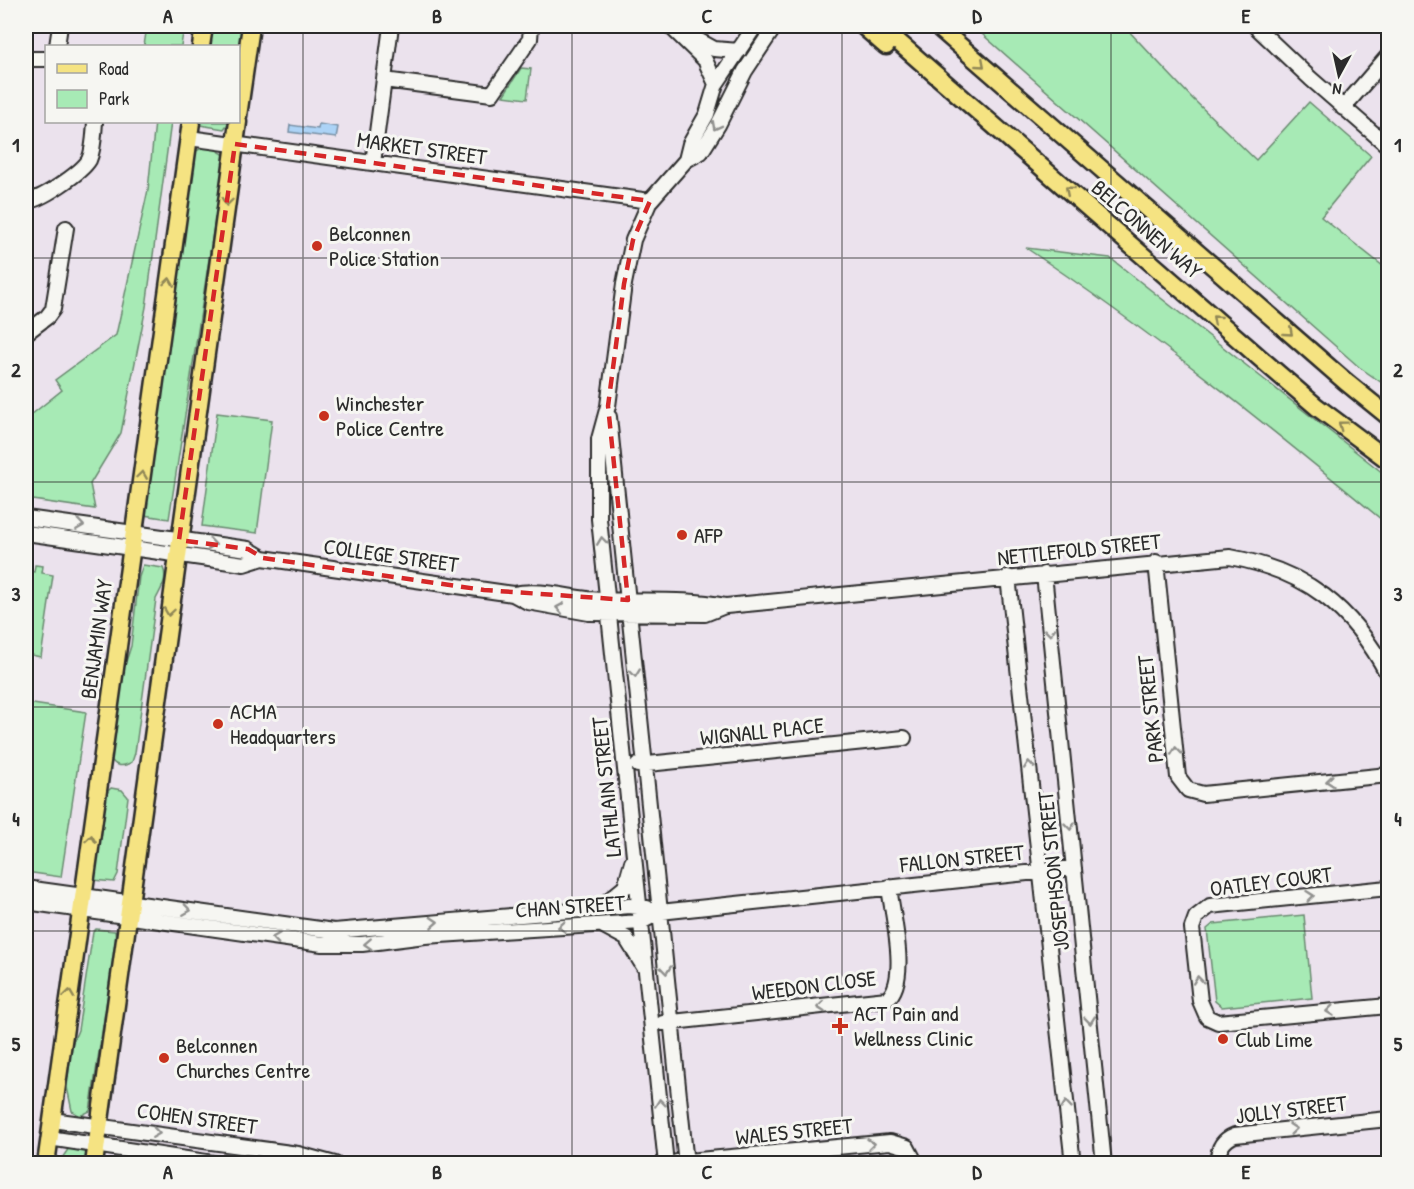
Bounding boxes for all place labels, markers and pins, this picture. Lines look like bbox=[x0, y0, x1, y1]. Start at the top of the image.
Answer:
place label: Belconnen Police Station bbox=[329, 218, 439, 273]
marker: Belconnen Police Station bbox=[310, 239, 324, 253]
place label: Winchester Police Centre bbox=[336, 388, 444, 443]
marker: Winchester Police Centre bbox=[317, 409, 331, 423]
place label: AFP bbox=[694, 520, 724, 550]
marker: AFP bbox=[675, 528, 689, 542]
place label: ACMA Headquarters bbox=[230, 696, 336, 751]
marker: ACMA Headquarters bbox=[211, 717, 225, 731]
place label: ACT Pain and Wellness Clinic bbox=[854, 998, 973, 1053]
marker: ACT Pain and Wellness Clinic bbox=[831, 1017, 849, 1035]
place label: Club Lime bbox=[1235, 1024, 1313, 1054]
place label: Belconnen Churches Centre bbox=[176, 1030, 310, 1085]
marker: Club Lime bbox=[1216, 1032, 1230, 1046]
marker: Belconnen Churches Centre bbox=[157, 1051, 171, 1065]

